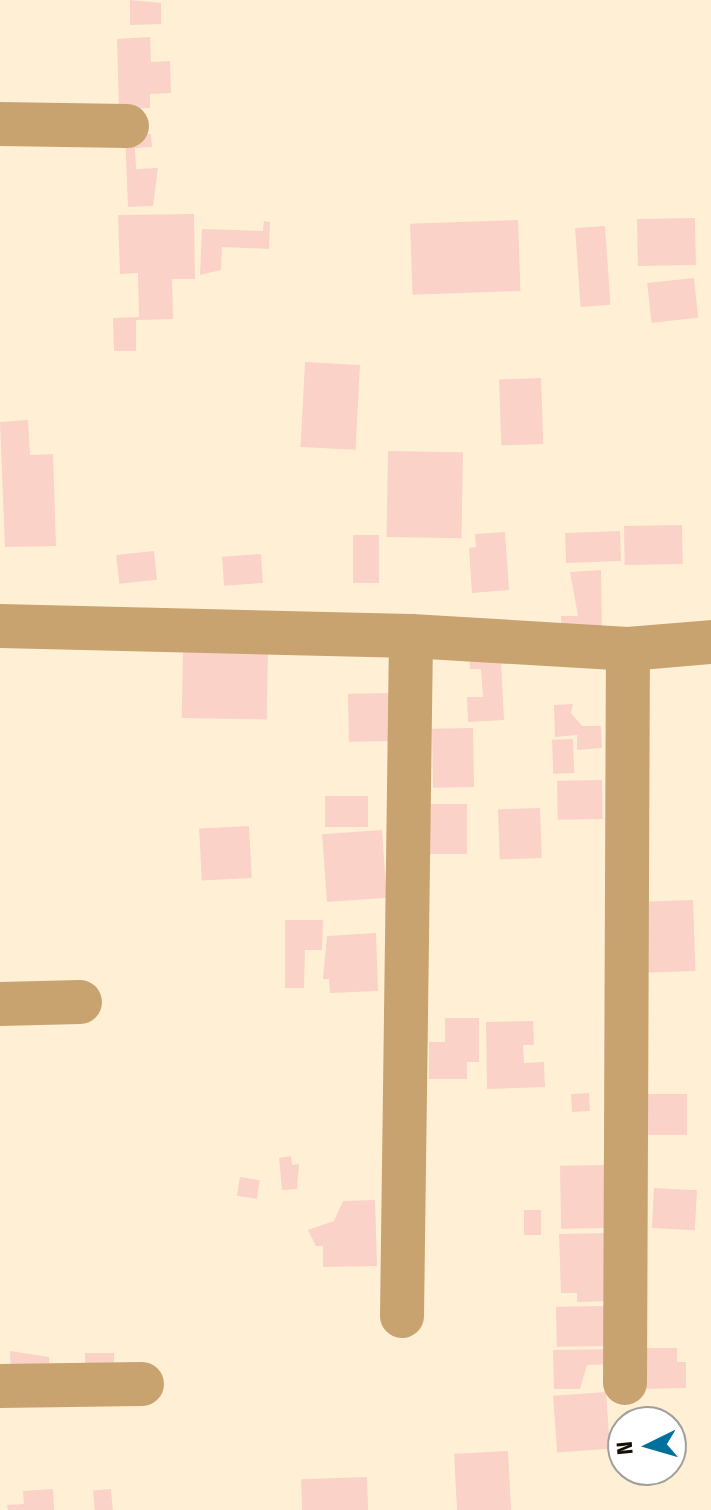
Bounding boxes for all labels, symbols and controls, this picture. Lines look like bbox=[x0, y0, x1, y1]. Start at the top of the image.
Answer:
north arrow bbox=[607, 1406, 687, 1486]
text: N bbox=[611, 1440, 639, 1456]

